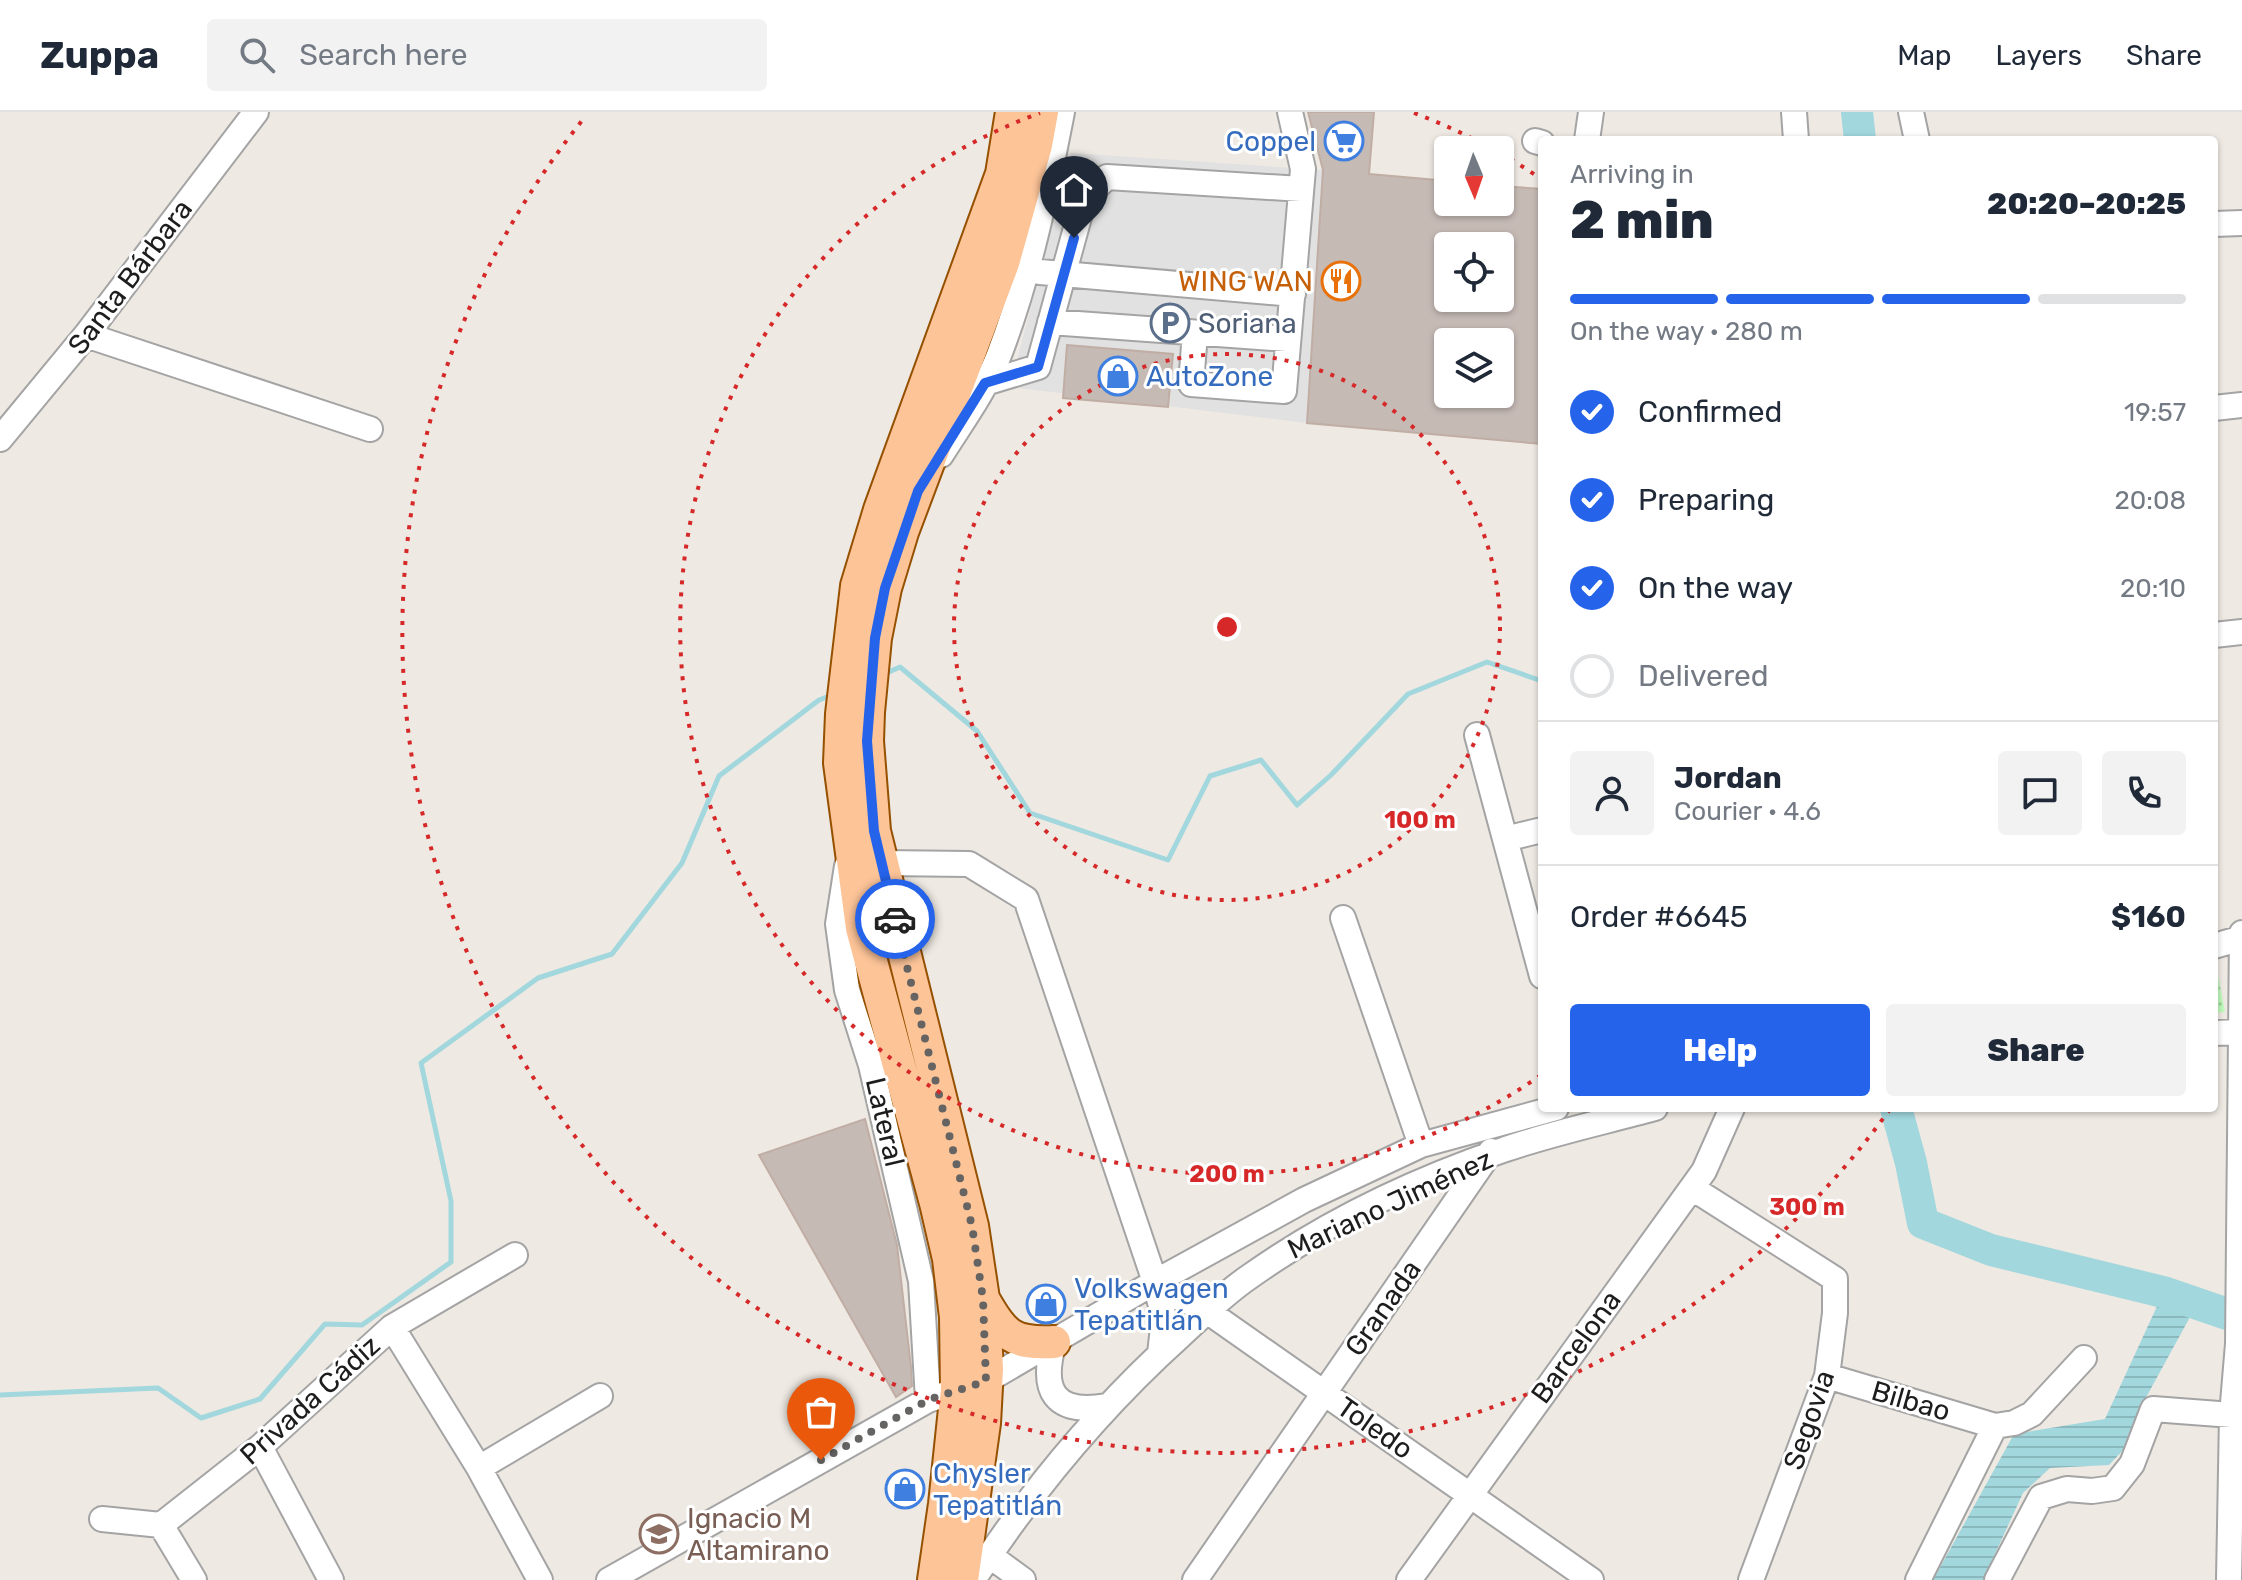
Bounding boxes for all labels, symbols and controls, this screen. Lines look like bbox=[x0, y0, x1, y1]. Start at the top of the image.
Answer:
search box bbox=[207, 19, 767, 91]
text: Zuppa bbox=[40, 32, 159, 78]
icon: search bbox=[235, 33, 279, 77]
text: Search here bbox=[299, 37, 467, 73]
text: Map bbox=[1897, 39, 1952, 72]
text: Layers bbox=[1996, 39, 2082, 72]
text: Share bbox=[2126, 39, 2202, 72]
supermarket icon: Coppel bbox=[1323, 120, 1365, 162]
place label: Coppel bbox=[1225, 125, 1316, 158]
north arrow bbox=[1434, 136, 1514, 216]
map controls bbox=[1434, 136, 1514, 408]
pin bbox=[1040, 156, 1108, 238]
text: Arriving in bbox=[1570, 159, 1694, 190]
icon: home bbox=[1052, 168, 1096, 212]
text: 20:20–20:25 bbox=[1987, 186, 2186, 222]
text: 2 min bbox=[1570, 189, 1714, 251]
street label: Santa Bárbara bbox=[61, 193, 199, 361]
button: locate bbox=[1434, 232, 1514, 312]
restaurant icon: WING WAN bbox=[1320, 260, 1362, 302]
place label: WING WAN bbox=[1178, 265, 1313, 298]
parking icon: Soriana bbox=[1149, 302, 1191, 344]
place label: Soriana bbox=[1198, 307, 1297, 340]
text: On the way · 280 m bbox=[1570, 316, 1803, 347]
button: layers bbox=[1434, 328, 1514, 408]
shop icon: AutoZone bbox=[1097, 355, 1139, 397]
place label: AutoZone bbox=[1146, 360, 1273, 393]
icon: check bbox=[1570, 390, 1614, 434]
text: Confirmed bbox=[1638, 394, 1782, 430]
text: 19:57 bbox=[2124, 397, 2186, 428]
icon: check bbox=[1570, 478, 1614, 522]
text: Preparing bbox=[1638, 482, 1774, 518]
text: 20:08 bbox=[2115, 485, 2186, 516]
icon: check bbox=[1570, 566, 1614, 610]
text: On the way bbox=[1638, 570, 1793, 606]
text: 20:10 bbox=[2120, 573, 2186, 604]
centre of rings bbox=[1213, 613, 1241, 641]
text: Delivered bbox=[1638, 658, 1769, 694]
button: person bbox=[1570, 751, 1654, 835]
button: chat bbox=[1998, 751, 2082, 835]
button: phone bbox=[2102, 751, 2186, 835]
text: Jordan bbox=[1674, 760, 1782, 796]
text: Courier · 4.6 bbox=[1674, 796, 1821, 827]
text: 100 m bbox=[1384, 806, 1456, 834]
courier bbox=[855, 879, 935, 959]
icon: car bbox=[873, 897, 917, 941]
text: Order #6645 bbox=[1570, 899, 1748, 935]
text: $160 bbox=[2111, 899, 2186, 935]
button: Help bbox=[1570, 1004, 1870, 1096]
button: Share bbox=[1886, 1004, 2186, 1096]
street label: Lateral bbox=[859, 1074, 911, 1170]
street label: Mariano Jiménez bbox=[1282, 1142, 1498, 1266]
text: 200 m bbox=[1189, 1160, 1265, 1188]
text: 300 m bbox=[1769, 1193, 1845, 1221]
street label: Granada bbox=[1338, 1254, 1428, 1362]
place label: Volkswagen Tepatitlán bbox=[1074, 1272, 1229, 1337]
shop icon: Volkswagen Tepatitlán bbox=[1025, 1283, 1067, 1325]
street label: Barcelona bbox=[1524, 1284, 1628, 1410]
street label: Privada Cádiz bbox=[233, 1329, 387, 1471]
street label: Segovia bbox=[1777, 1366, 1841, 1474]
street label: Bilbao bbox=[1868, 1374, 1954, 1428]
pin bbox=[787, 1378, 855, 1460]
icon: bag bbox=[799, 1390, 843, 1434]
street label: Toledo bbox=[1331, 1390, 1419, 1466]
place label: Chysler Tepatitlán bbox=[933, 1457, 1062, 1522]
shop icon: Chysler Tepatitlán bbox=[884, 1468, 926, 1510]
place label: Ignacio M Altamirano bbox=[687, 1502, 830, 1567]
school or university icon: Ignacio M Altamirano bbox=[638, 1513, 680, 1555]

